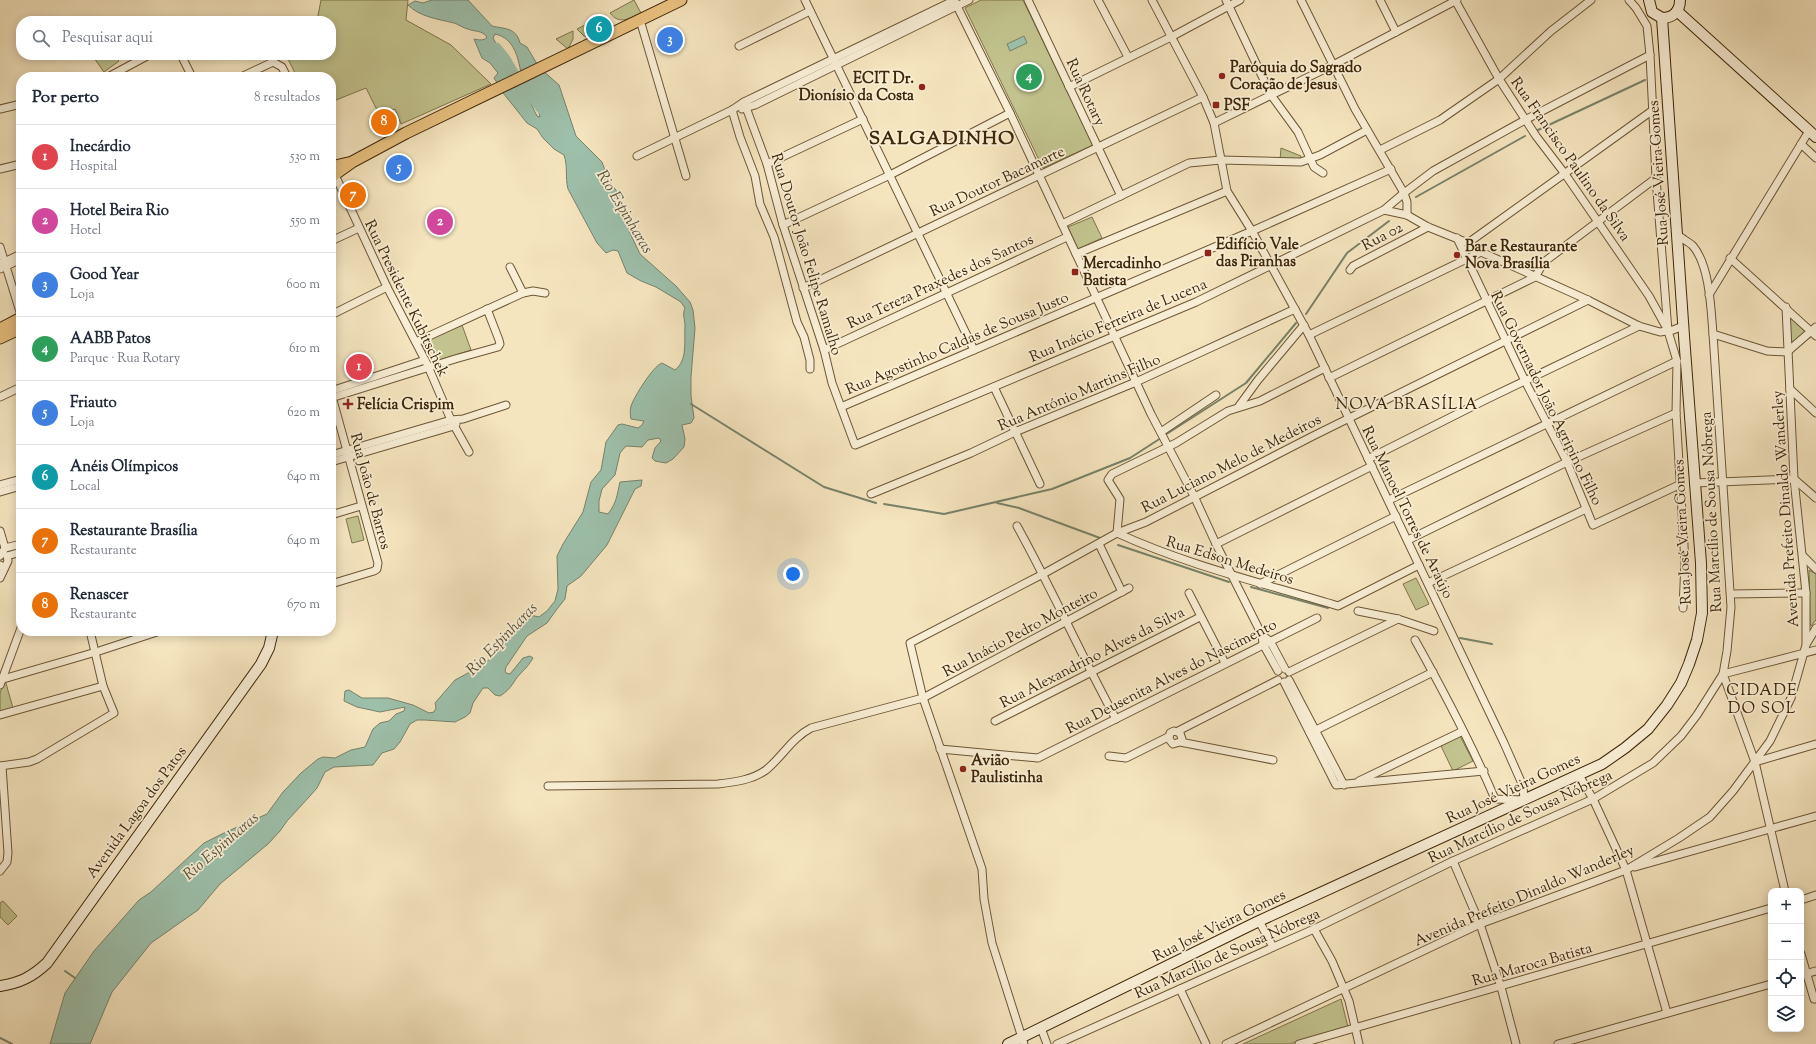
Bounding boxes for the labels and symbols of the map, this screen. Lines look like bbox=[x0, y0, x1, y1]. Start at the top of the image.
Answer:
pin: 6 bbox=[586, 14, 612, 44]
pin: 3 bbox=[657, 25, 683, 55]
street label: Rua Rotary bbox=[1060, 55, 1110, 130]
place label: Paróquia do Sagrado Coração de Jesus bbox=[1230, 58, 1362, 96]
pin: 4 bbox=[1016, 62, 1042, 92]
place label: ECIT Dr. Dionísio da Costa bbox=[799, 69, 914, 107]
marker: Paróquia do Sagrado Coração de Jesus bbox=[1217, 71, 1227, 81]
street label: Rua Francisco Paulino da Silva bbox=[1505, 73, 1635, 246]
marker: ECIT Dr. Dionísio da Costa bbox=[917, 82, 927, 92]
place label: PSF bbox=[1224, 96, 1250, 117]
street label: Rua José Vieira Gomes bbox=[1644, 99, 1675, 246]
marker: PSF bbox=[1211, 100, 1221, 110]
pin: 8 bbox=[371, 107, 397, 137]
district label: SALGADINHO bbox=[869, 126, 1015, 153]
street label: Rua Doutor Bacamarte bbox=[927, 142, 1069, 223]
street label: Rua Doutor João Felipe Ramalho bbox=[765, 151, 846, 358]
pin: 5 bbox=[386, 153, 412, 183]
water label: Rio Espinharas bbox=[590, 166, 658, 259]
pin: 7 bbox=[340, 180, 366, 210]
pin: 2 bbox=[427, 207, 453, 237]
street label: Rua Presidente Kubitschek bbox=[358, 217, 453, 381]
street label: Rua 02 bbox=[1358, 218, 1407, 257]
street label: Rua Tereza Praxedes dos Santos bbox=[844, 230, 1037, 335]
place label: Edifício Vale das Piranhas bbox=[1216, 235, 1299, 273]
place label: Bar e Restaurante Nova Brasília bbox=[1465, 237, 1577, 275]
marker: Edifício Vale das Piranhas bbox=[1203, 248, 1213, 258]
marker: Bar e Restaurante Nova Brasília bbox=[1452, 250, 1462, 260]
place label: Mercadinho Batista bbox=[1083, 254, 1161, 292]
marker: Mercadinho Batista bbox=[1070, 267, 1080, 277]
street label: Rua Inácio Ferreira de Lucena bbox=[1027, 274, 1211, 368]
street label: Rua Agostinho Caldas de Sousa Justo bbox=[843, 288, 1072, 401]
street label: Rua Governador João Agripino Filho bbox=[1485, 288, 1607, 509]
street label: Rua António Martins Filho bbox=[995, 350, 1164, 437]
pin: 1 bbox=[346, 352, 372, 382]
street label: Avenida Prefeito Dinaldo Wanderley bbox=[1768, 389, 1805, 628]
district label: NOVA BRASÍLIA bbox=[1335, 394, 1479, 417]
place label: Felícia Crispim bbox=[357, 395, 455, 416]
marker: Felícia Crispim bbox=[342, 398, 354, 410]
street label: Rua Luciano Melo de Medeiros bbox=[1138, 410, 1325, 519]
street label: Rua Marcílio de Sousa Nóbrega bbox=[1697, 411, 1728, 613]
street label: Rua Manoel Torres de Araújo bbox=[1356, 423, 1458, 602]
street label: Rua João de Barros bbox=[344, 431, 395, 552]
street label: Rua José Vieira Gomes bbox=[1669, 459, 1698, 605]
street label: Rua Edson Medeiros bbox=[1163, 532, 1296, 591]
your location bbox=[783, 564, 803, 584]
street label: Rua Inácio Pedro Monteiro bbox=[940, 584, 1102, 683]
water label: Rio Espinharas bbox=[462, 598, 544, 682]
street label: Rua Alexandrino Alves da Silva bbox=[997, 603, 1189, 714]
street label: Rua Deusenita Alves do Nascimento bbox=[1063, 615, 1281, 740]
district label: CIDADE DO SOL bbox=[1726, 680, 1798, 721]
street label: Avenida Lagoa dos Patos bbox=[82, 742, 192, 883]
street label: Rua José Vieira Gomes bbox=[1443, 749, 1584, 830]
place label: Avião Paulistinha bbox=[971, 751, 1043, 789]
marker: Avião Paulistinha bbox=[958, 764, 968, 774]
street label: Rua Marcílio de Sousa Nóbrega bbox=[1425, 765, 1616, 869]
water label: Rio Espinharas bbox=[179, 807, 265, 886]
street label: Avenida Prefeito Dinaldo Wanderley bbox=[1411, 840, 1638, 952]
street label: Rua José Vieira Gomes bbox=[1150, 885, 1290, 968]
street label: Rua Marcílio de Sousa Nóbrega bbox=[1131, 904, 1324, 1005]
street label: Rua Maroca Batista bbox=[1470, 938, 1595, 993]

